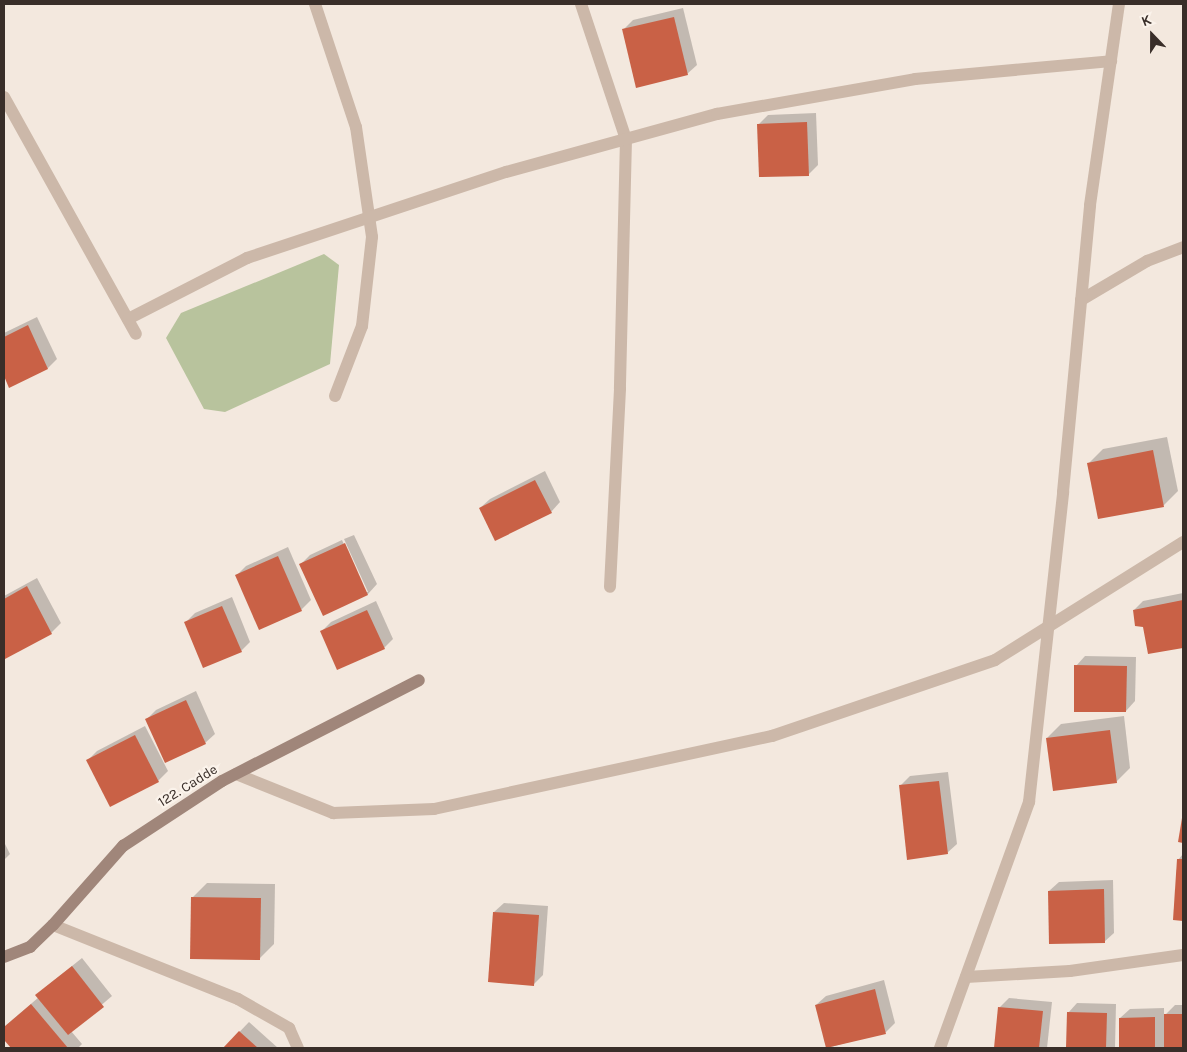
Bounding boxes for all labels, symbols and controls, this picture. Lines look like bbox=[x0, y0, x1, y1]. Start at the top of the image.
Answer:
north arrow bbox=[1127, 10, 1177, 60]
text: K bbox=[1139, 11, 1154, 30]
street label: 122. Cadde bbox=[155, 761, 221, 811]

